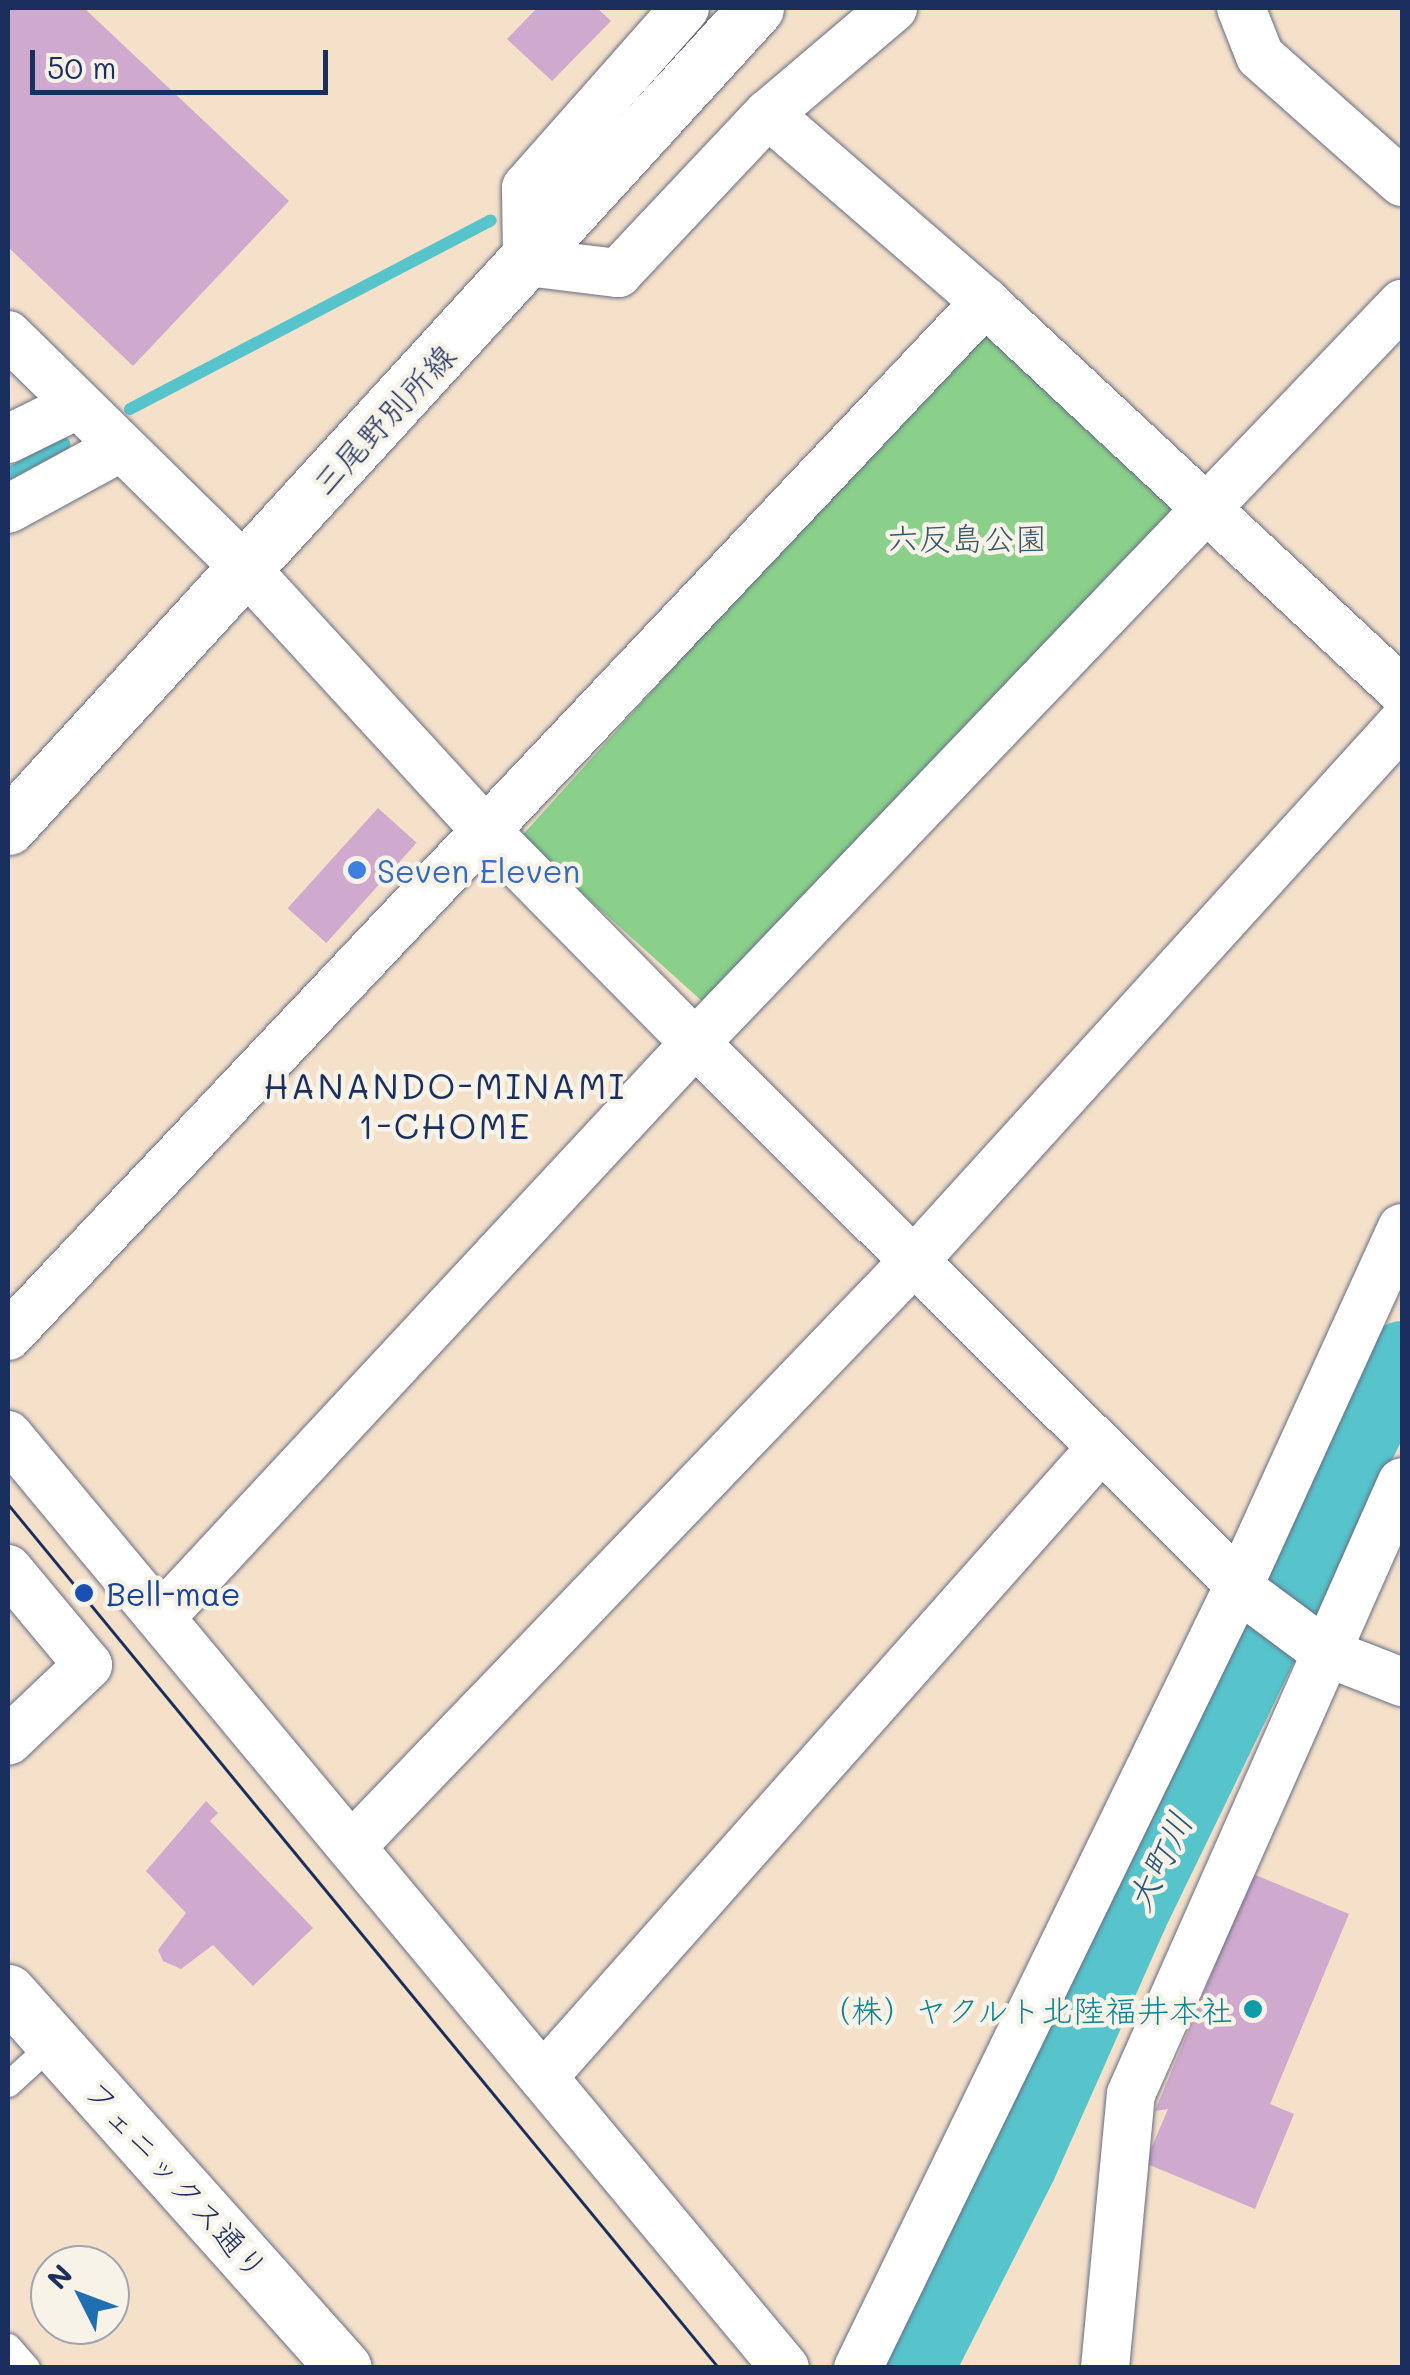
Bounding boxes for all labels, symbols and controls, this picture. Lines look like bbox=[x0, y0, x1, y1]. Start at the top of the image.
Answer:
scale bar bbox=[35, 30, 332, 92]
text: 50 m bbox=[47, 47, 117, 87]
street label: 三尾野別所線 bbox=[303, 336, 463, 502]
park label: 六反島公園 bbox=[887, 518, 1047, 556]
place label: Seven Eleven bbox=[377, 851, 580, 889]
marker: Seven Eleven bbox=[346, 859, 368, 881]
district label: HANANDO-MINAMI 1-CHOME bbox=[263, 1064, 627, 1146]
place label: Bell-mae bbox=[106, 1574, 240, 1612]
marker: Bell-mae bbox=[71, 1580, 97, 1606]
water label: 大町川 bbox=[1116, 1805, 1200, 1917]
place label: （株）ヤクルト北陸福井本社 bbox=[817, 1990, 1233, 2028]
marker: （株）ヤクルト北陸福井本社 bbox=[1242, 1998, 1264, 2020]
street label: フェニックス通り bbox=[77, 2071, 277, 2287]
north arrow bbox=[30, 2245, 130, 2345]
text: N bbox=[39, 2256, 80, 2296]

